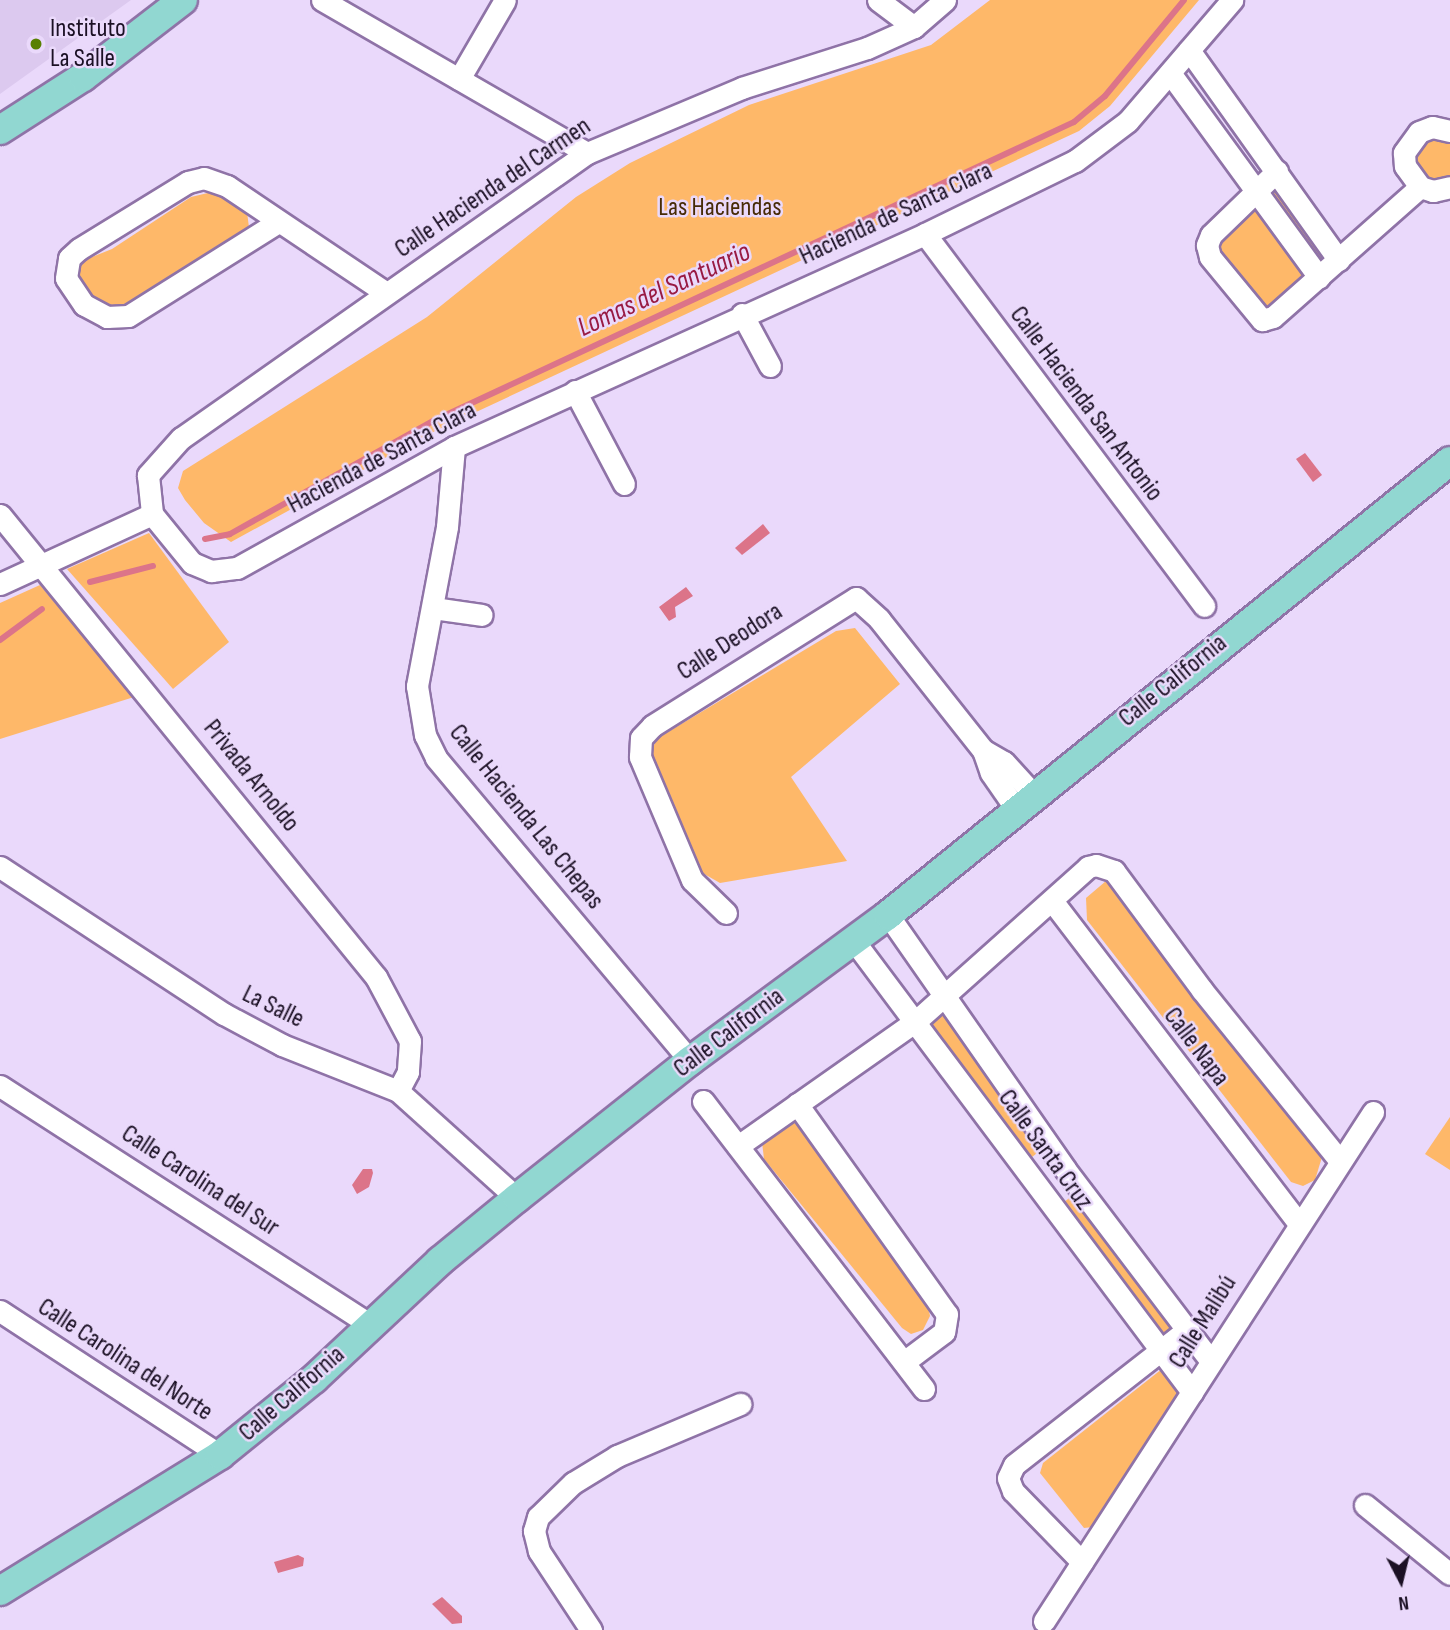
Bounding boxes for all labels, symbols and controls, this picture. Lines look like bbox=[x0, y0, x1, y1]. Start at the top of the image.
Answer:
place label: Instituto La Salle bbox=[50, 13, 126, 74]
marker: Instituto La Salle bbox=[28, 36, 44, 52]
street label: Calle Hacienda del Carmen bbox=[389, 111, 597, 265]
street label: Hacienda de Santa Clara bbox=[795, 156, 997, 272]
park label: Las Haciendas bbox=[658, 192, 782, 224]
water label: Lomas del Santuario bbox=[572, 235, 756, 345]
street label: Calle Hacienda San Antonio bbox=[1003, 300, 1169, 508]
street label: Hacienda de Santa Clara bbox=[282, 395, 482, 521]
street label: Calle Deodora bbox=[672, 596, 788, 688]
street label: Calle California bbox=[1113, 628, 1233, 734]
street label: Privada Arnoldo bbox=[196, 714, 306, 838]
street label: Calle Hacienda Las Chepas bbox=[442, 718, 610, 916]
street label: La Salle bbox=[237, 979, 309, 1035]
street label: Calle California bbox=[668, 981, 790, 1085]
street label: Calle Napa bbox=[1156, 1001, 1236, 1093]
street label: Calle Santa Cruz bbox=[991, 1084, 1099, 1216]
street label: Calle Carolina del Sur bbox=[115, 1118, 285, 1244]
street label: Calle Malibú bbox=[1162, 1270, 1244, 1374]
street label: Calle Carolina del Norte bbox=[32, 1292, 218, 1428]
street label: Calle California bbox=[233, 1340, 351, 1448]
north arrow bbox=[1366, 1546, 1436, 1616]
text: N bbox=[1397, 1590, 1410, 1614]

